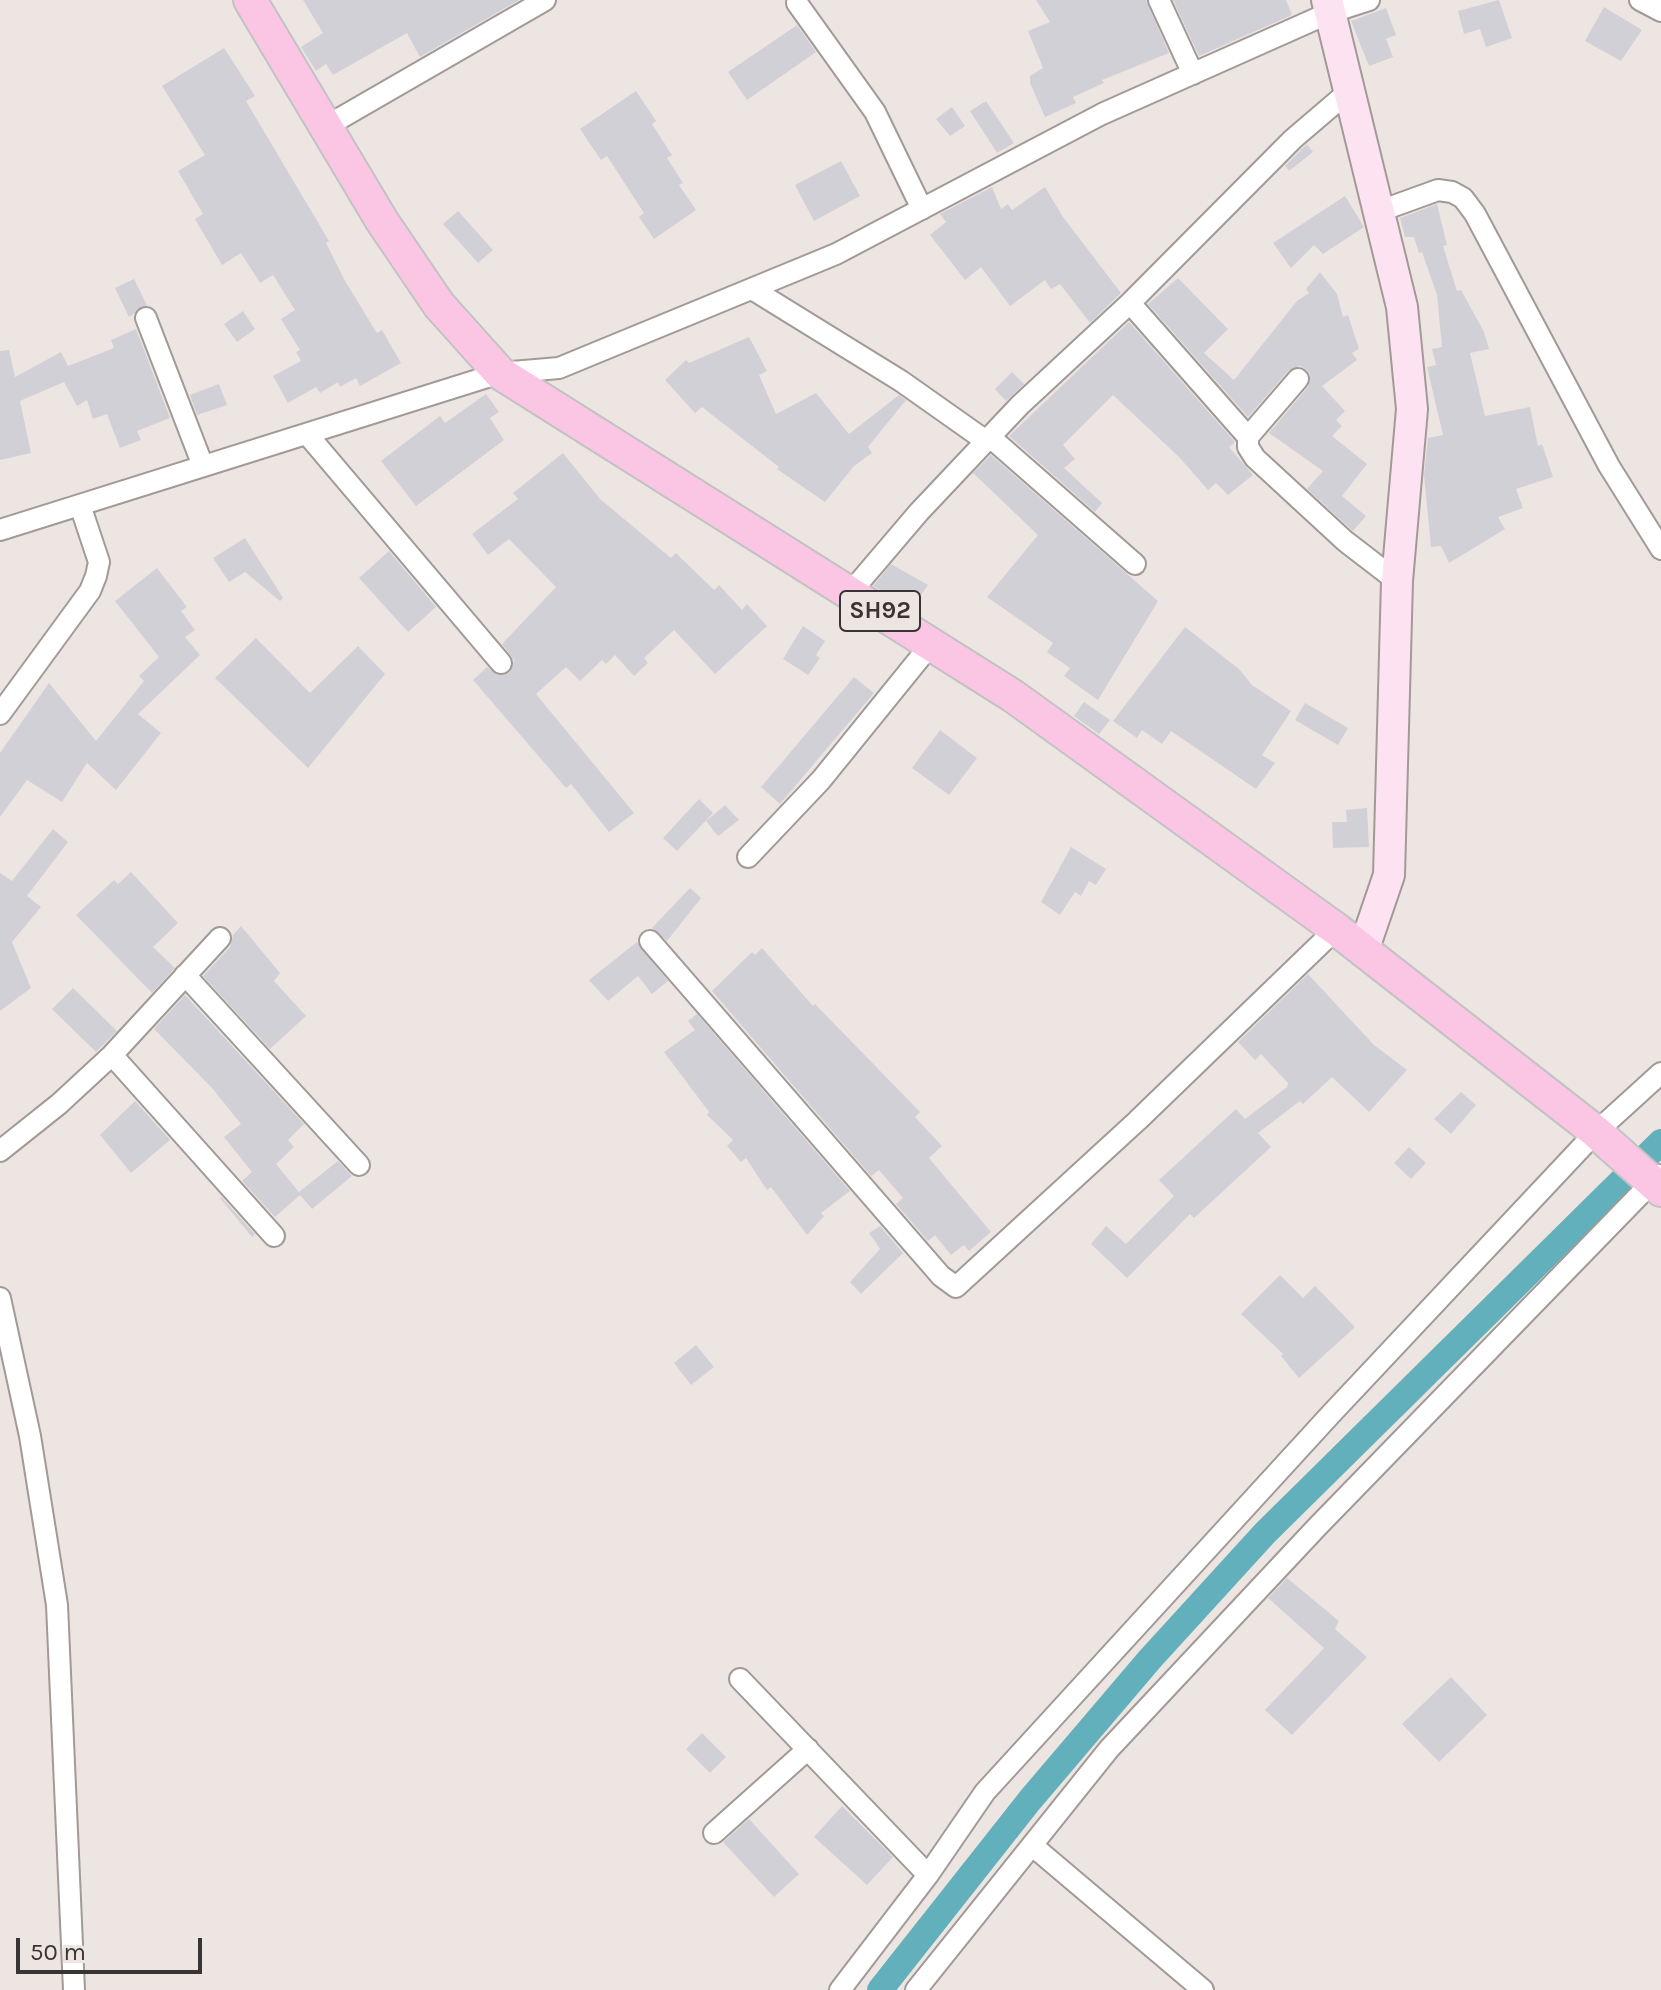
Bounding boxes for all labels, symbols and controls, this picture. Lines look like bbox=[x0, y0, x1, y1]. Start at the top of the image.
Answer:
road number: SH92 bbox=[840, 591, 920, 631]
scale bar bbox=[20, 1922, 206, 1972]
text: 50 m bbox=[30, 1938, 86, 1966]

